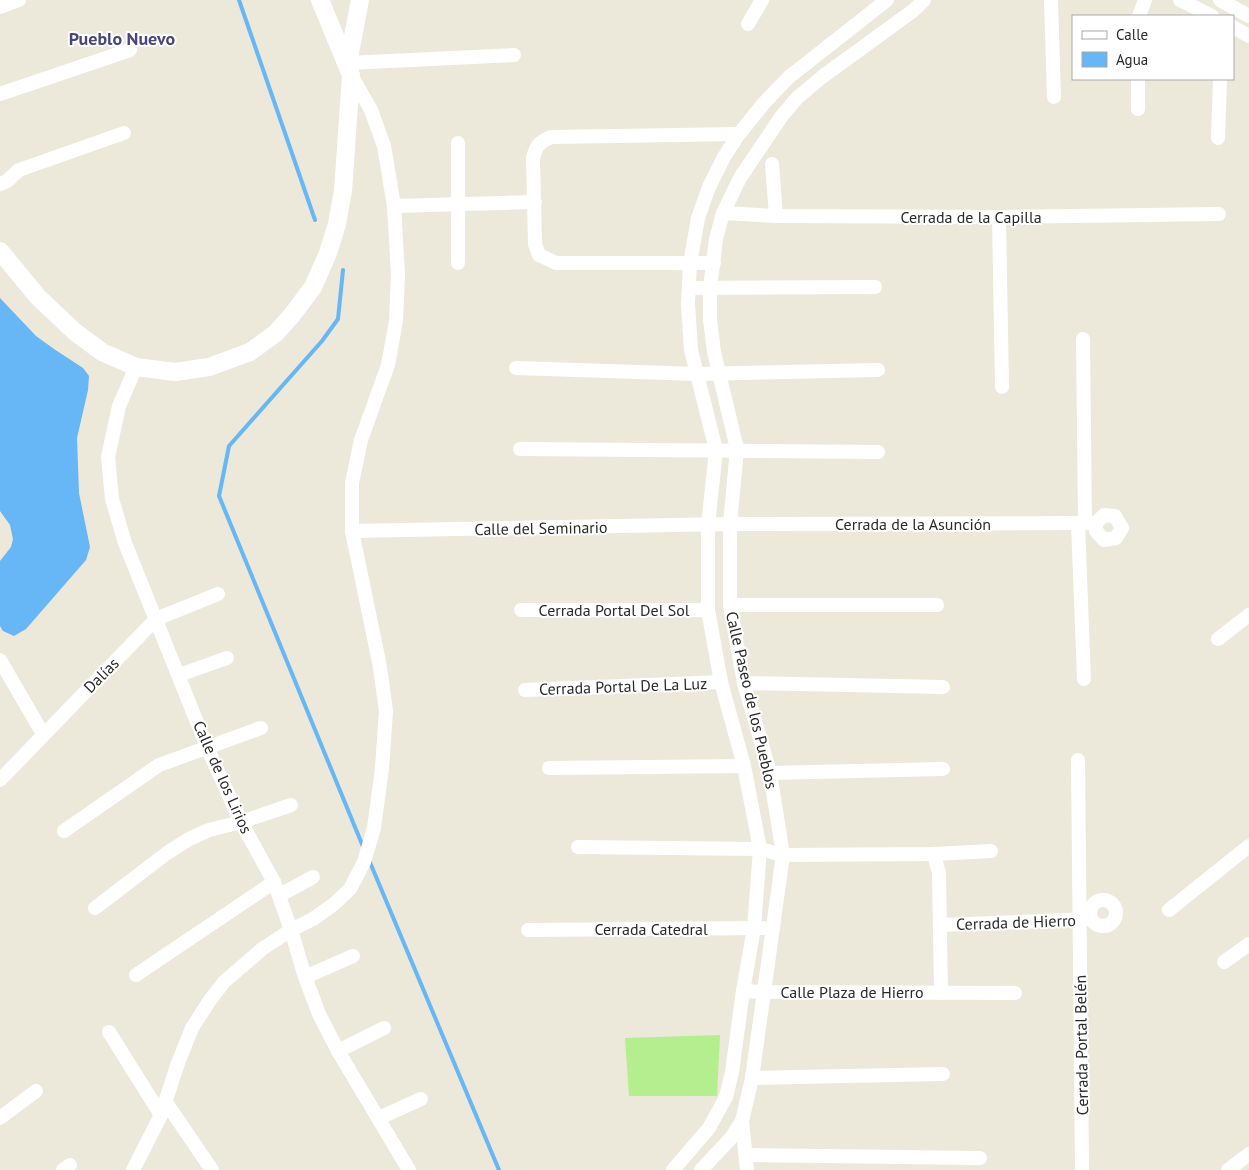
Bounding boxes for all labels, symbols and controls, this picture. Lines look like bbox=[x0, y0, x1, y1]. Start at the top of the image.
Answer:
legend bbox=[1072, 15, 1234, 80]
text: Calle bbox=[1116, 25, 1148, 44]
district label: Pueblo Nuevo bbox=[69, 27, 175, 50]
text: Agua bbox=[1116, 50, 1148, 69]
street label: Cerrada de la Capilla bbox=[900, 207, 1042, 227]
street label: Cerrada de la Asunción bbox=[835, 514, 991, 534]
street label: Calle del Seminario bbox=[474, 517, 608, 539]
street label: Cerrada Portal Del Sol bbox=[539, 600, 690, 620]
street label: Calle Paseo de los Pueblos bbox=[722, 609, 782, 791]
street label: Dalías bbox=[79, 653, 123, 697]
street label: Cerrada Portal De La Luz bbox=[539, 673, 707, 699]
street label: Calle de los Lirios bbox=[189, 717, 257, 837]
street label: Cerrada de Hierro bbox=[956, 910, 1076, 934]
street label: Cerrada Catedral bbox=[594, 919, 708, 939]
street label: Cerrada Portal Belén bbox=[1070, 975, 1092, 1115]
street label: Calle Plaza de Hierro bbox=[780, 982, 924, 1002]

